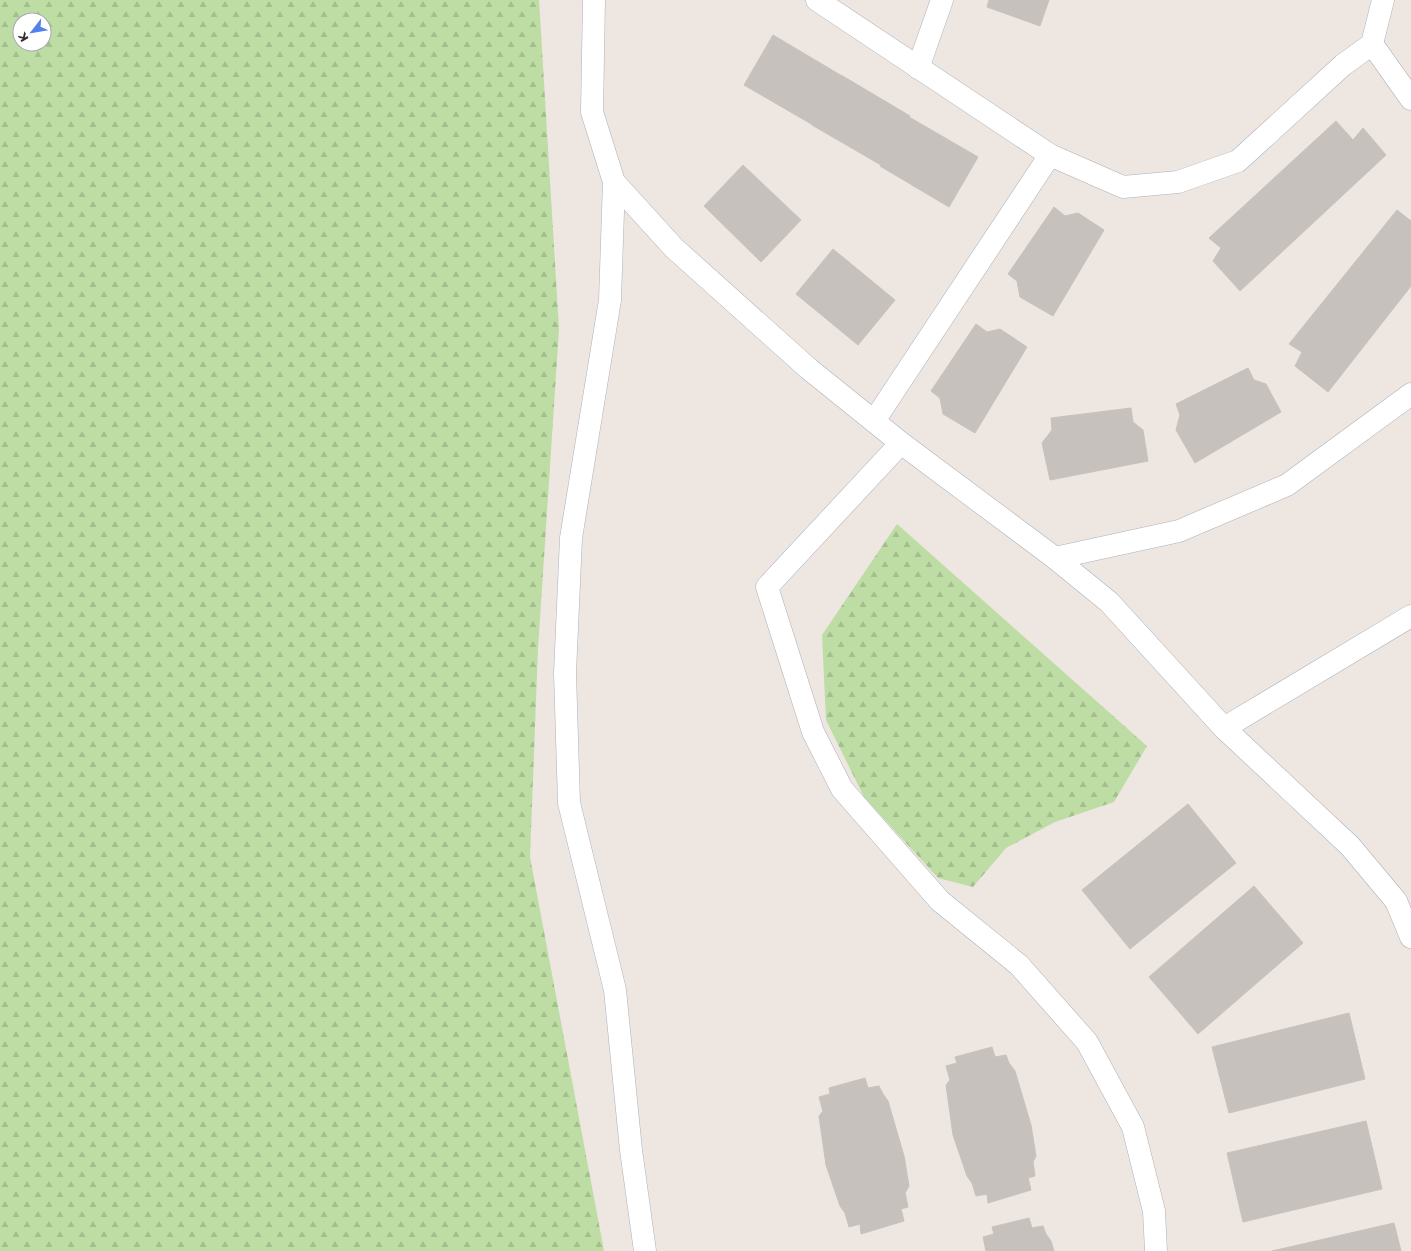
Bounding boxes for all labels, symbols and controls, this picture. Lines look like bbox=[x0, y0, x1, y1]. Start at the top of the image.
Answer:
north arrow bbox=[12, 12, 52, 52]
text: K bbox=[16, 29, 32, 44]

